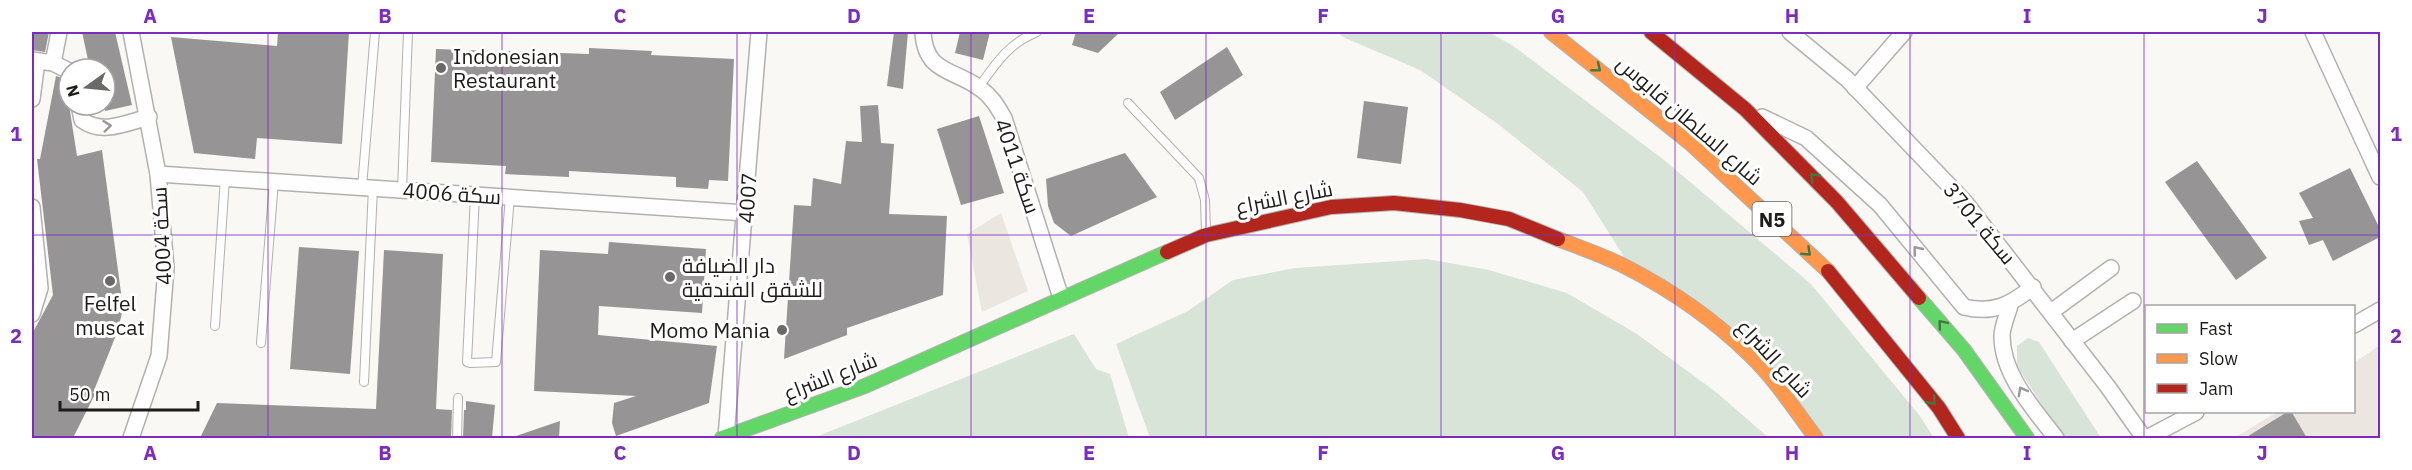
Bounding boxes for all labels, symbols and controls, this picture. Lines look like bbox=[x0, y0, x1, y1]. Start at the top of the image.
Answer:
text: A bbox=[143, 2, 157, 29]
text: B bbox=[378, 2, 392, 29]
text: C bbox=[613, 2, 627, 29]
text: D bbox=[847, 2, 861, 29]
text: E bbox=[1083, 2, 1095, 29]
text: F bbox=[1317, 2, 1329, 29]
text: G bbox=[1551, 2, 1565, 29]
text: H bbox=[1785, 2, 1799, 29]
text: I bbox=[2023, 2, 2031, 29]
text: J bbox=[2256, 2, 2268, 29]
place label: Indonesian Restaurant bbox=[453, 42, 559, 94]
street label: شارع السلطان قابوس bbox=[1611, 49, 1769, 192]
north arrow bbox=[57, 57, 117, 117]
marker: Indonesian Restaurant bbox=[434, 61, 448, 75]
one-way arrow bbox=[1590, 61, 1601, 72]
text: N bbox=[61, 83, 84, 99]
street label: سكة 4011 bbox=[989, 115, 1047, 217]
text: 1 bbox=[10, 120, 22, 147]
one-way arrow bbox=[102, 120, 112, 133]
text: 1 bbox=[2390, 120, 2402, 147]
street label: 4007 bbox=[731, 172, 763, 224]
street label: شارع الشراع bbox=[1233, 174, 1335, 221]
one-way arrow bbox=[1810, 174, 1821, 184]
street label: سكة 4006 bbox=[402, 176, 502, 210]
street label: سكة 3701 bbox=[1938, 176, 2022, 270]
street label: سكة 4004 bbox=[144, 186, 178, 286]
road number: N5 bbox=[1752, 202, 1792, 236]
one-way arrow bbox=[1800, 244, 1811, 255]
one-way arrow bbox=[1913, 246, 1924, 257]
place label: دار الضيافة للشقق الفندقية bbox=[682, 251, 823, 303]
marker: دار الضيافة للشقق الفندقية bbox=[663, 270, 677, 284]
marker: Felfel muscat bbox=[103, 274, 117, 288]
place label: Felfel muscat bbox=[75, 289, 145, 341]
legend bbox=[2145, 305, 2355, 413]
street label: شارع الشراع bbox=[1731, 313, 1819, 404]
place label: Momo Mania bbox=[649, 316, 770, 344]
text: Fast bbox=[2199, 317, 2233, 340]
one-way arrow bbox=[1938, 320, 1949, 331]
text: 2 bbox=[10, 322, 22, 349]
text: 2 bbox=[2390, 322, 2402, 349]
marker: Momo Mania bbox=[775, 323, 789, 337]
street label: شارع الشراع bbox=[779, 345, 881, 408]
text: Slow bbox=[2199, 347, 2238, 370]
scale bar bbox=[60, 374, 198, 412]
text: Jam bbox=[2199, 377, 2234, 400]
text: 50 m bbox=[69, 383, 111, 406]
one-way arrow bbox=[2018, 387, 2029, 397]
one-way arrow bbox=[1925, 394, 1936, 405]
text: A bbox=[143, 439, 157, 466]
text: B bbox=[378, 439, 392, 466]
text: C bbox=[613, 439, 627, 466]
text: D bbox=[847, 439, 861, 466]
text: E bbox=[1083, 439, 1095, 466]
text: F bbox=[1317, 439, 1329, 466]
text: G bbox=[1551, 439, 1565, 466]
text: H bbox=[1785, 439, 1799, 466]
text: I bbox=[2023, 439, 2031, 466]
text: J bbox=[2256, 439, 2268, 466]

